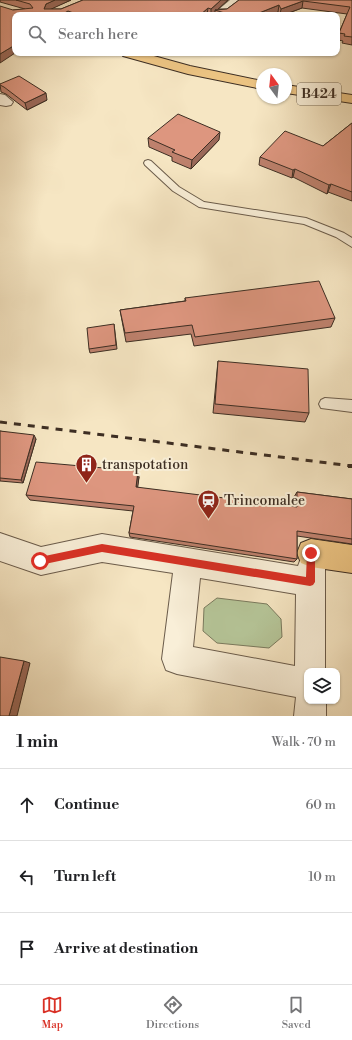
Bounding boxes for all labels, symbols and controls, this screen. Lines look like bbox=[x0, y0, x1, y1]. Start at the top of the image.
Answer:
search box bbox=[12, 12, 340, 56]
icon: search bbox=[26, 23, 48, 45]
text: Search here bbox=[58, 25, 138, 44]
north arrow bbox=[256, 68, 292, 104]
road number: B424 bbox=[297, 83, 341, 105]
building icon: transpotation bbox=[73, 452, 99, 485]
place label: transpotation bbox=[102, 456, 189, 474]
station icon: Trincomalee bbox=[196, 488, 222, 521]
place label: Trincomalee bbox=[224, 492, 305, 510]
route end bbox=[302, 544, 320, 562]
route start bbox=[31, 552, 49, 570]
map controls bbox=[304, 668, 340, 704]
button: layers bbox=[304, 668, 340, 704]
text: 1 min bbox=[16, 731, 58, 753]
text: Walk · 70 m bbox=[271, 734, 336, 750]
icon: ahead bbox=[16, 794, 38, 816]
text: Continue bbox=[54, 795, 119, 814]
text: 60 m bbox=[305, 797, 336, 813]
icon: left bbox=[16, 866, 38, 888]
text: Turn left bbox=[54, 867, 116, 886]
text: 10 m bbox=[308, 869, 336, 885]
icon: arrive bbox=[16, 938, 38, 960]
text: Arrive at destination bbox=[54, 939, 198, 958]
tab: Map bbox=[41, 994, 63, 1032]
tab: Directions bbox=[146, 994, 199, 1032]
tab: Saved bbox=[282, 994, 311, 1032]

